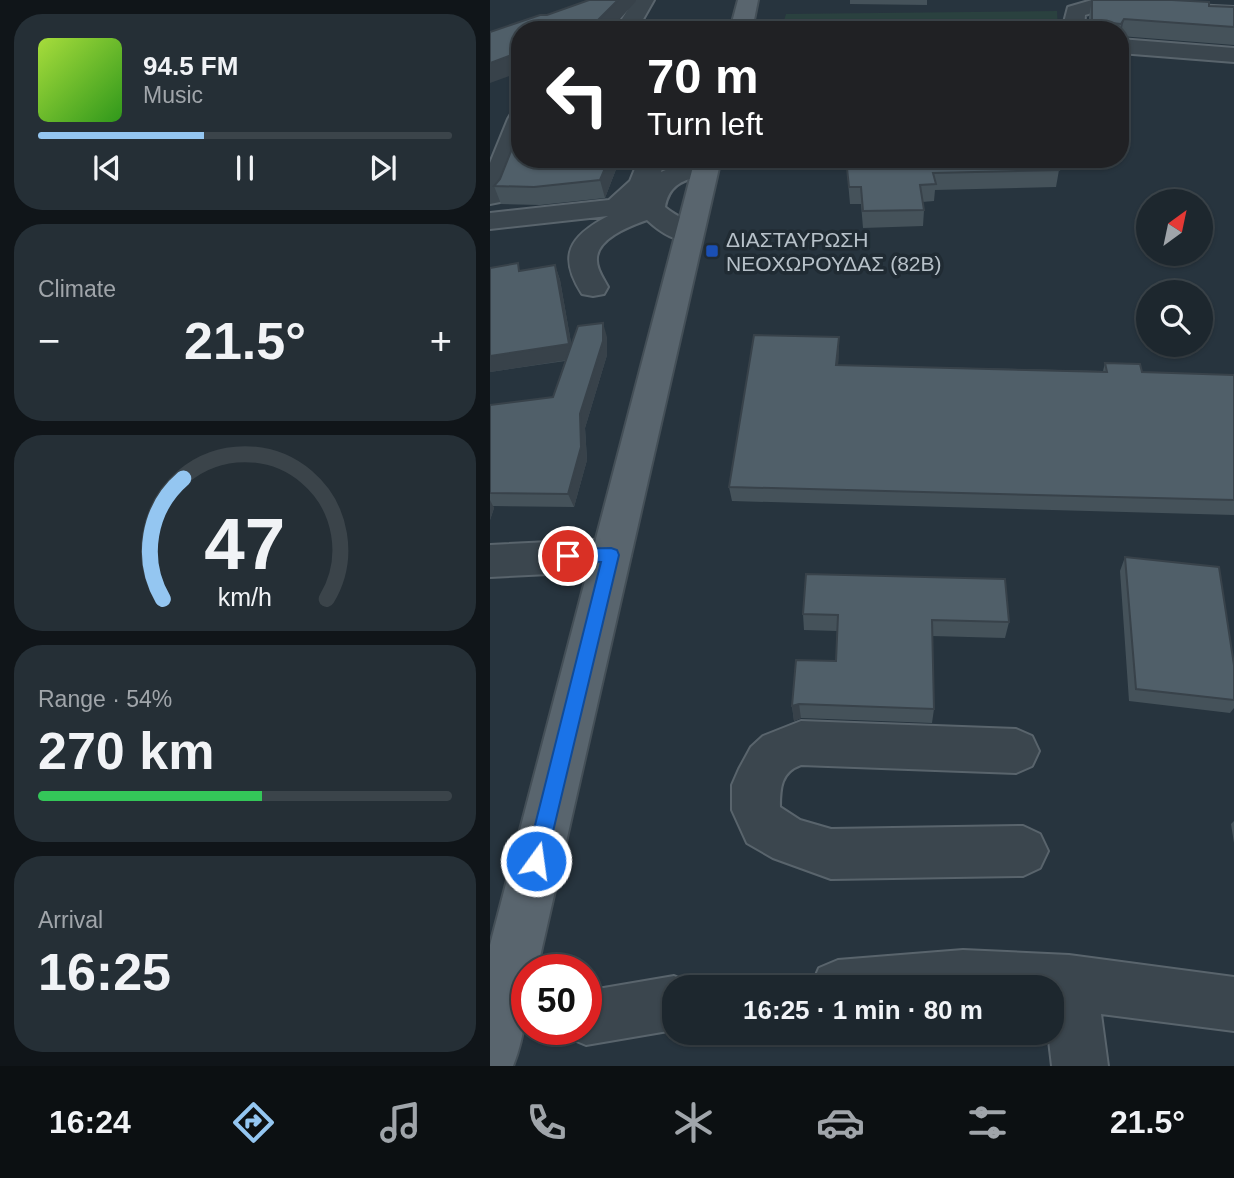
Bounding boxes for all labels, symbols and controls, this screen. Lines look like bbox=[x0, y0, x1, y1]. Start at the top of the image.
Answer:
icon: left bbox=[532, 49, 623, 140]
text: 70 m bbox=[647, 49, 759, 103]
text: 94.5 FM bbox=[143, 51, 238, 81]
text: Music bbox=[143, 82, 203, 108]
text: Turn left bbox=[647, 106, 763, 142]
icon: previous bbox=[88, 149, 126, 187]
icon: pause bbox=[226, 149, 264, 187]
icon: next bbox=[364, 149, 402, 187]
north arrow bbox=[1136, 189, 1213, 266]
map controls bbox=[1136, 189, 1213, 357]
place label: ΔΙΑΣΤΑΥΡΩΣΗ ΝΕΟΧΩΡΟΥΔΑΣ (82Β) bbox=[726, 228, 942, 275]
marker: ΔΙΑΣΤΑΥΡΩΣΗ ΝΕΟΧΩΡΟΥΔΑΣ (82Β) bbox=[704, 243, 720, 259]
text: Climate bbox=[38, 276, 116, 302]
button: search bbox=[1136, 280, 1213, 357]
text: 21.5° bbox=[184, 312, 306, 370]
text: − bbox=[38, 320, 60, 362]
text: + bbox=[430, 320, 452, 362]
text: 47 bbox=[205, 503, 285, 584]
pin bbox=[538, 526, 598, 586]
icon: arrive bbox=[549, 537, 587, 575]
text: km/h bbox=[218, 583, 272, 611]
text: Range · 54% bbox=[38, 686, 172, 712]
text: 270 km bbox=[38, 722, 214, 780]
position arrow bbox=[499, 824, 573, 898]
text: Arrival bbox=[38, 907, 103, 933]
text: 16:25 bbox=[38, 943, 171, 1001]
speed limit sign: 50 bbox=[511, 954, 602, 1045]
text: 16:25 · 1 min · 80 m bbox=[743, 995, 983, 1025]
icon: directions bbox=[229, 1098, 278, 1147]
icon: music bbox=[376, 1098, 425, 1147]
icon: phone bbox=[522, 1098, 571, 1147]
icon: climate bbox=[669, 1098, 718, 1147]
icon: car bbox=[816, 1098, 865, 1147]
icon: filters bbox=[963, 1098, 1012, 1147]
text: 16:24 bbox=[49, 1104, 131, 1140]
text: 21.5° bbox=[1110, 1104, 1185, 1140]

